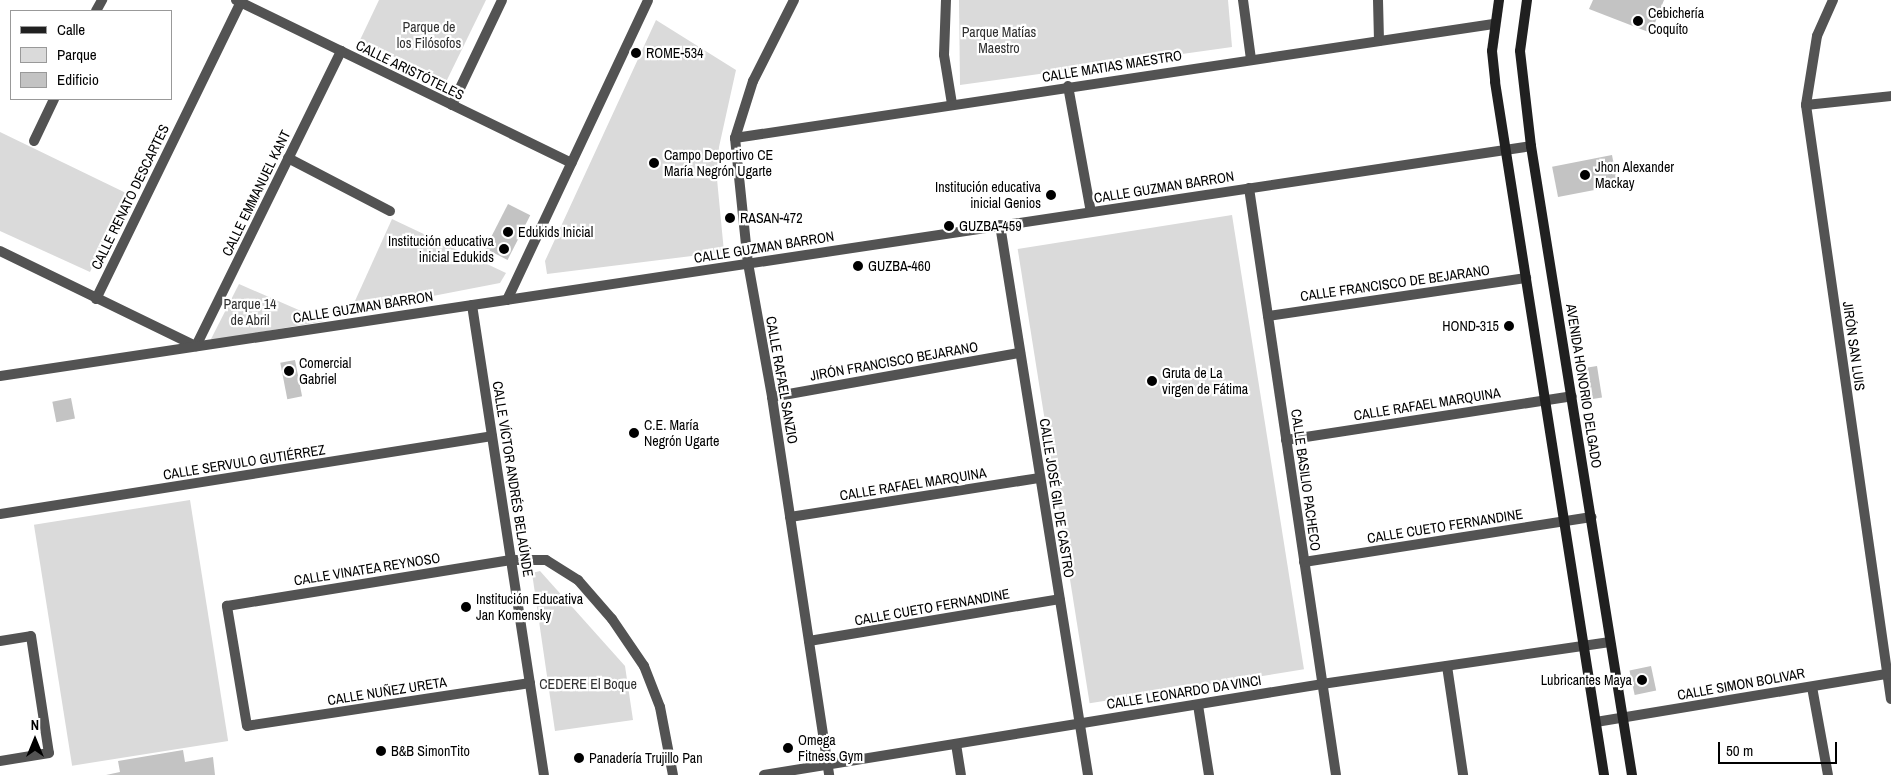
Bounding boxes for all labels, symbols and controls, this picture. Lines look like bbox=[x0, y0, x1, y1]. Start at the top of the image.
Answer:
place label: Cebichería Coquíto bbox=[1648, 5, 1704, 38]
legend bbox=[10, 10, 172, 100]
marker: Cebichería Coquíto bbox=[1632, 15, 1644, 27]
text: Calle bbox=[57, 19, 85, 40]
park label: Parque de los Filósofos bbox=[397, 19, 461, 52]
park label: Parque Matías Maestro bbox=[962, 24, 1036, 56]
street label: CALLE ARISTÓTELES bbox=[353, 36, 467, 104]
text: Parque bbox=[57, 44, 97, 65]
place label: ROME-534 bbox=[646, 45, 703, 61]
marker: ROME-534 bbox=[630, 47, 642, 59]
street label: CALLE MATIAS MAESTRO bbox=[1041, 47, 1183, 85]
text: Edificio bbox=[57, 69, 99, 90]
street label: CALLE RENATO DESCARTES bbox=[87, 122, 173, 272]
street label: CALLE EMMANUEL KANT bbox=[218, 127, 294, 259]
place label: Campo Deportivo CE María Negrón Ugarte bbox=[664, 147, 773, 180]
marker: Campo Deportivo CE María Negrón Ugarte bbox=[648, 157, 660, 169]
place label: Jhon Alexander Mackay bbox=[1595, 159, 1675, 192]
street label: CALLE GUZMAN BARRON bbox=[1093, 168, 1235, 206]
marker: Jhon Alexander Mackay bbox=[1579, 169, 1591, 181]
place label: Institución educativa inicial Genios bbox=[935, 179, 1041, 212]
marker: Institución educativa inicial Genios bbox=[1045, 189, 1057, 201]
place label: RASAN-472 bbox=[740, 210, 803, 226]
marker: RASAN-472 bbox=[724, 212, 736, 224]
place label: GUZBA-459 bbox=[959, 218, 1022, 234]
marker: GUZBA-459 bbox=[943, 220, 955, 232]
place label: Edukids Inicial bbox=[518, 224, 593, 240]
marker: Edukids Inicial bbox=[502, 226, 514, 238]
street label: CALLE GUZMAN BARRON bbox=[693, 228, 835, 266]
place label: Institución educativa inicial Edukids bbox=[388, 233, 494, 266]
marker: Institución educativa inicial Edukids bbox=[498, 243, 510, 255]
place label: GUZBA-460 bbox=[868, 258, 931, 274]
marker: GUZBA-460 bbox=[852, 260, 864, 272]
street label: CALLE FRANCISCO DE BEJARANO bbox=[1299, 261, 1491, 305]
street label: CALLE GUZMAN BARRON bbox=[292, 288, 434, 326]
park label: Parque 14 de Abril bbox=[224, 296, 276, 328]
street label: JIRÓN SAN LUIS bbox=[1839, 300, 1869, 392]
street label: AVENIDA HONORIO DELGADO bbox=[1563, 302, 1605, 470]
street label: CALLE RAFAEL SANZIO bbox=[762, 315, 802, 445]
place label: HOND-315 bbox=[1442, 318, 1499, 334]
marker: HOND-315 bbox=[1503, 320, 1515, 332]
street label: JIRÓN FRANCISCO BEJARANO bbox=[809, 338, 979, 384]
place label: Comercial Gabriel bbox=[299, 355, 351, 388]
marker: Comercial Gabriel bbox=[283, 365, 295, 377]
place label: Gruta de La virgen de Fátima bbox=[1162, 365, 1248, 398]
marker: Gruta de La virgen de Fátima bbox=[1146, 375, 1158, 387]
street label: CALLE VÍCTOR ANDRÉS BELAÚNDE bbox=[489, 379, 537, 579]
street label: CALLE RAFAEL MARQUINA bbox=[1352, 384, 1502, 424]
street label: CALLE BASILIO PACHECO bbox=[1288, 408, 1324, 552]
place label: C.E. María Negrón Ugarte bbox=[644, 417, 719, 450]
street label: CALLE JOSÉ GIL DE CASTRO bbox=[1036, 417, 1078, 579]
marker: C.E. María Negrón Ugarte bbox=[628, 427, 640, 439]
street label: CALLE SERVULO GUTIÉRREZ bbox=[162, 441, 326, 483]
street label: CALLE RAFAEL MARQUINA bbox=[838, 464, 988, 504]
street label: CALLE CUETO FERNANDINE bbox=[1366, 505, 1524, 547]
street label: CALLE VINATEA REYNOSO bbox=[292, 549, 442, 589]
street label: CALLE CUETO FERNANDINE bbox=[853, 585, 1011, 629]
place label: Institución Educativa Jan Komensky bbox=[476, 591, 583, 624]
marker: Institución Educativa Jan Komensky bbox=[460, 601, 472, 613]
street label: CALLE SIMON BOLIVAR bbox=[1676, 664, 1806, 704]
street label: CALLE LEONARDO DA VINCI bbox=[1105, 671, 1263, 713]
place label: Lubricantes Maya bbox=[1541, 672, 1632, 688]
street label: CALLE NUÑEZ URETA bbox=[326, 673, 448, 709]
marker: Lubricantes Maya bbox=[1636, 674, 1648, 686]
park label: CEDERE El Boque bbox=[539, 676, 637, 692]
north arrow bbox=[10, 715, 60, 765]
text: N bbox=[31, 716, 39, 734]
place label: Omega Fitness Gym bbox=[798, 732, 863, 764]
scale bar bbox=[1721, 732, 1840, 764]
text: 50 m bbox=[1726, 740, 1753, 761]
marker: Omega Fitness Gym bbox=[782, 742, 794, 754]
place label: B&B SimonTito bbox=[391, 743, 470, 759]
marker: B&B SimonTito bbox=[375, 745, 387, 757]
place label: Panadería Trujillo Pan bbox=[589, 750, 703, 766]
marker: Panadería Trujillo Pan bbox=[573, 752, 585, 764]

